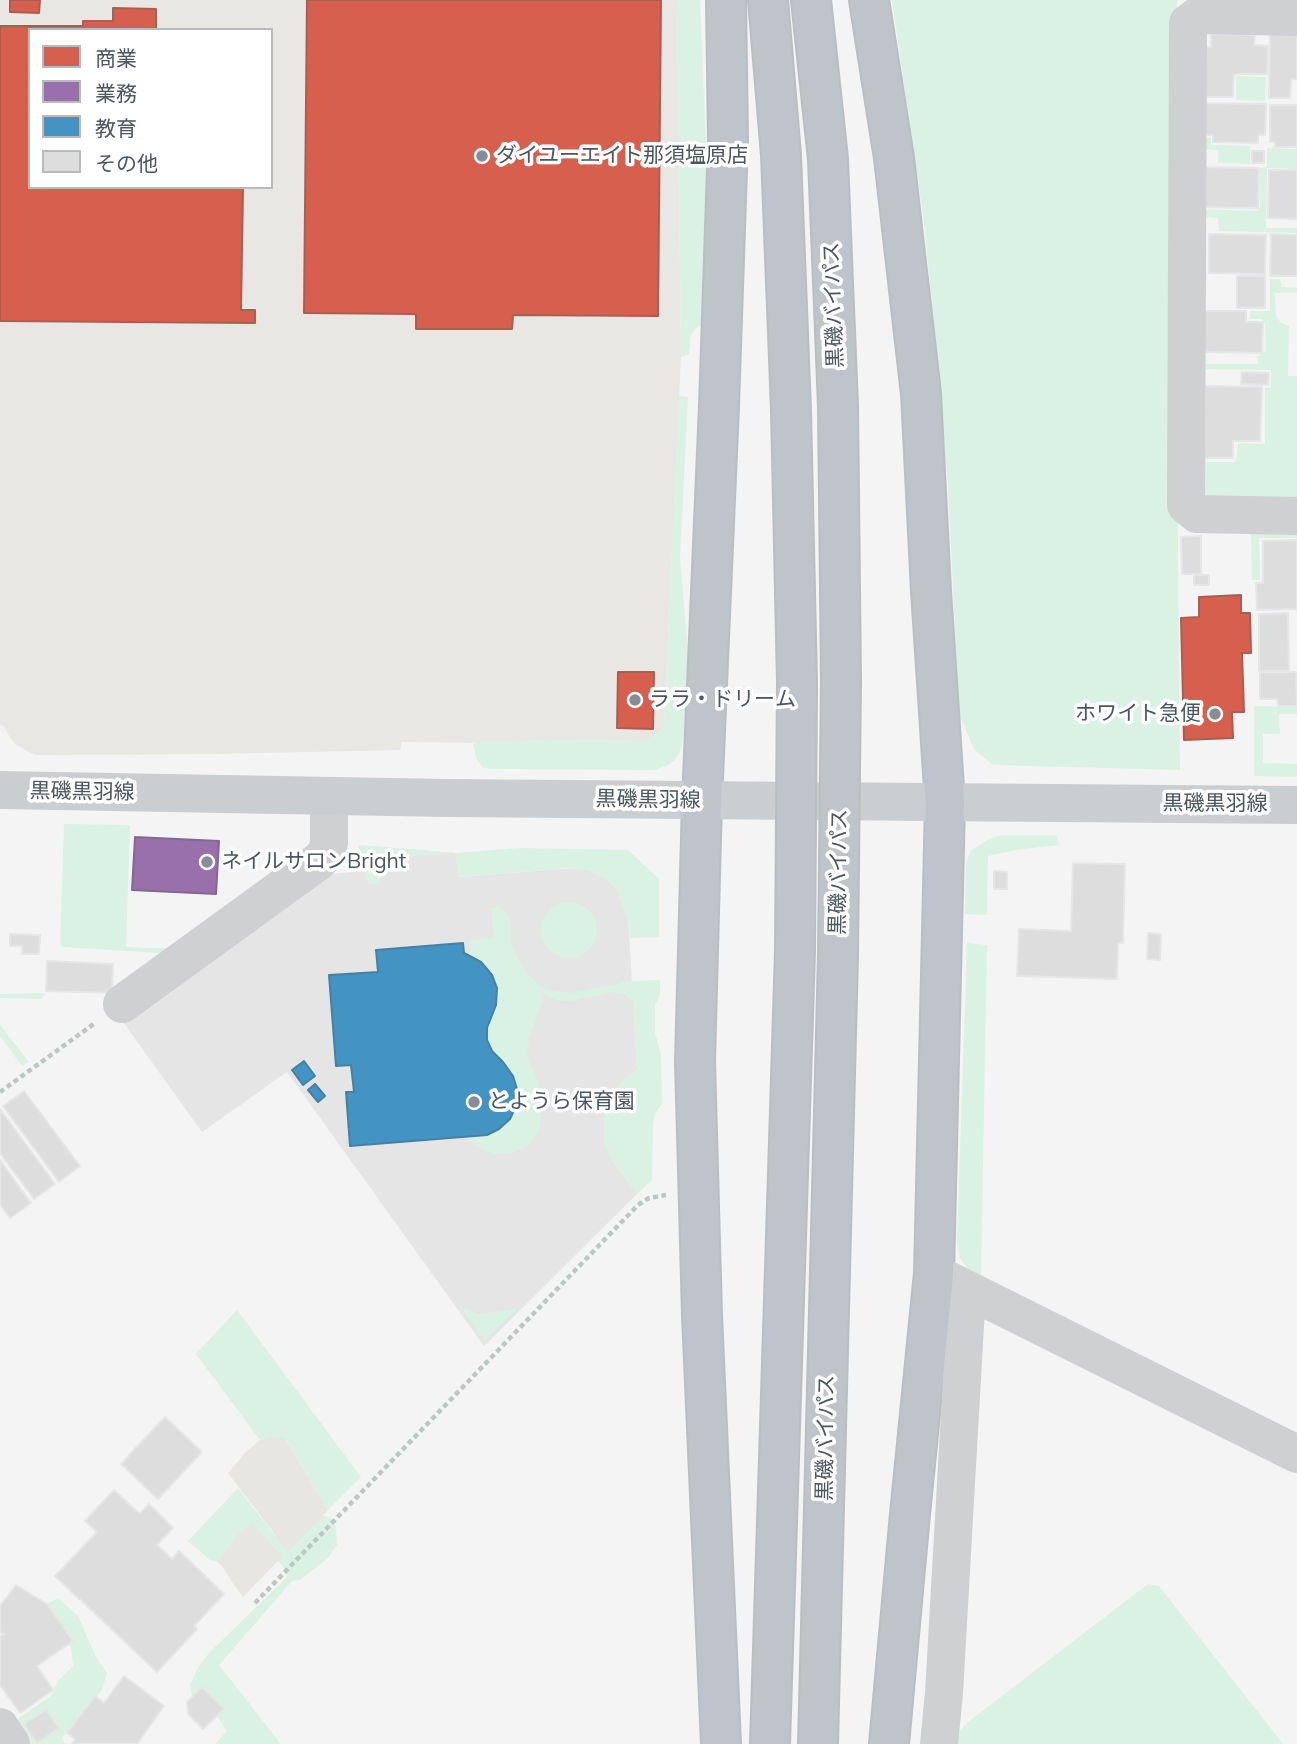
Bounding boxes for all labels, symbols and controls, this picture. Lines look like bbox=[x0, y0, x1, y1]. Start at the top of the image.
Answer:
legend bbox=[28, 28, 273, 189]
text: 商業 bbox=[95, 45, 137, 71]
text: 業務 bbox=[95, 80, 137, 106]
text: 教育 bbox=[95, 115, 137, 141]
place label: ダイユーエイト那須塩原店 bbox=[496, 143, 748, 169]
marker: ダイユーエイト那須塩原店 bbox=[474, 148, 490, 164]
text: その他 bbox=[95, 150, 158, 176]
street label: 黒磯バイパス bbox=[819, 242, 849, 368]
place label: ララ・ドリーム bbox=[649, 687, 796, 713]
marker: ララ・ドリーム bbox=[627, 692, 643, 708]
place label: ホワイト急便 bbox=[1075, 701, 1201, 727]
marker: ホワイト急便 bbox=[1207, 706, 1223, 722]
street label: 黒磯黒羽線 bbox=[29, 778, 135, 806]
street label: 黒磯黒羽線 bbox=[595, 786, 701, 814]
street label: 黒磯黒羽線 bbox=[1163, 791, 1267, 817]
street label: 黒磯バイパス bbox=[825, 809, 853, 935]
place label: ネイルサロンBright bbox=[221, 849, 406, 875]
marker: ネイルサロンBright bbox=[199, 854, 215, 870]
place label: とようら保育園 bbox=[488, 1089, 635, 1115]
marker: とようら保育園 bbox=[466, 1094, 482, 1110]
street label: 黒磯バイパス bbox=[812, 1375, 840, 1501]

